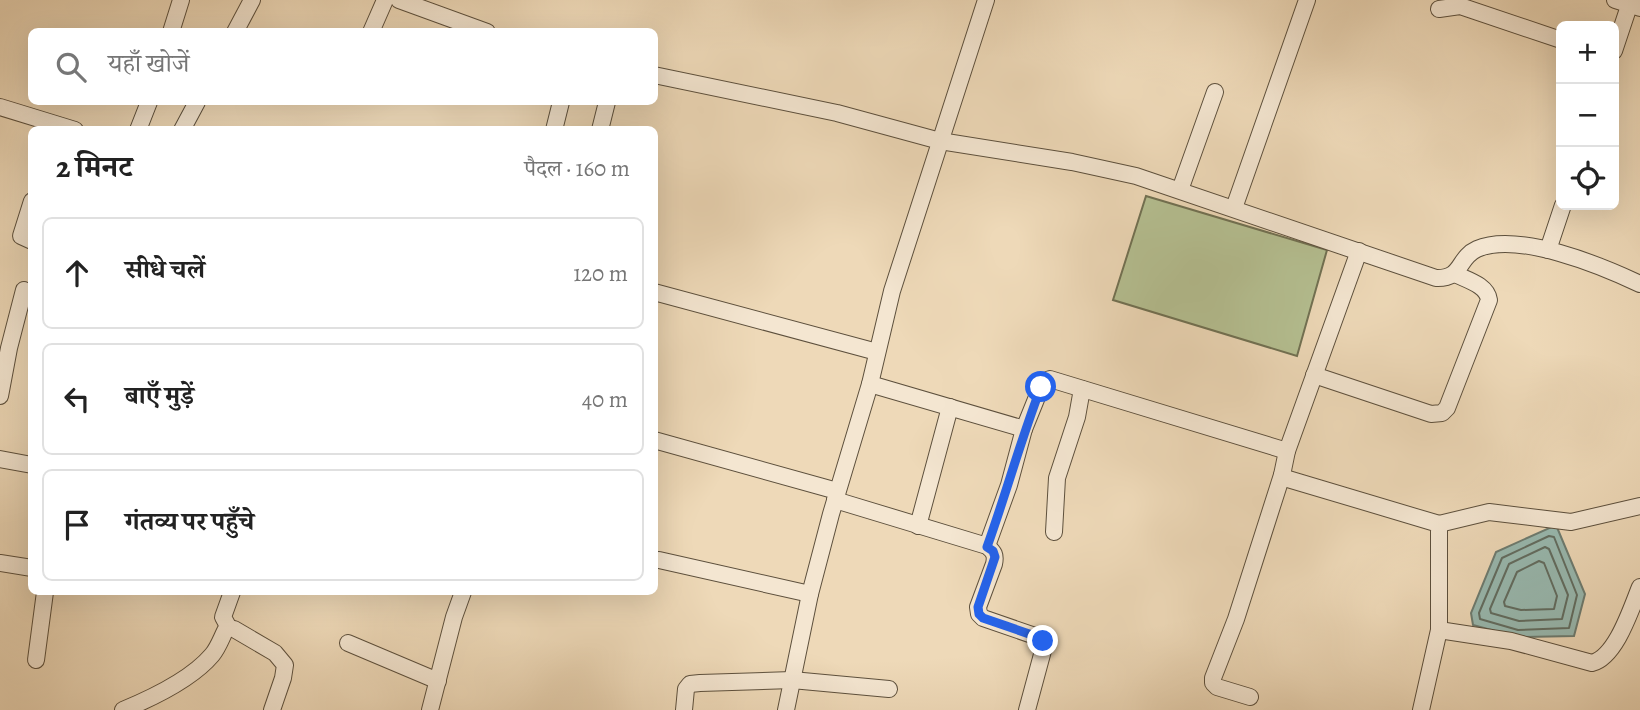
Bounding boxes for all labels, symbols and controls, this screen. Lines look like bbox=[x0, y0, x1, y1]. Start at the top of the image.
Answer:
map controls bbox=[1556, 21, 1619, 210]
button: + bbox=[1556, 21, 1619, 84]
search box bbox=[28, 28, 658, 105]
text: यहाँ खोजें bbox=[108, 46, 189, 81]
icon: search bbox=[52, 48, 90, 86]
button: − bbox=[1556, 84, 1619, 147]
text: 2 मिनट bbox=[56, 147, 133, 187]
button: locate bbox=[1556, 147, 1619, 210]
text: पैदल · 160 m bbox=[524, 153, 630, 184]
text: सीधे चलें bbox=[125, 252, 205, 287]
icon: ahead bbox=[58, 254, 96, 292]
text: 120 m bbox=[573, 258, 628, 289]
route start bbox=[1025, 371, 1056, 402]
text: बाएँ मुड़ें bbox=[125, 378, 194, 413]
icon: left bbox=[58, 380, 96, 418]
text: 40 m bbox=[582, 384, 628, 415]
text: गंतव्य पर पहुँचे bbox=[125, 504, 254, 539]
icon: arrive bbox=[58, 506, 96, 544]
route end bbox=[1027, 625, 1058, 656]

